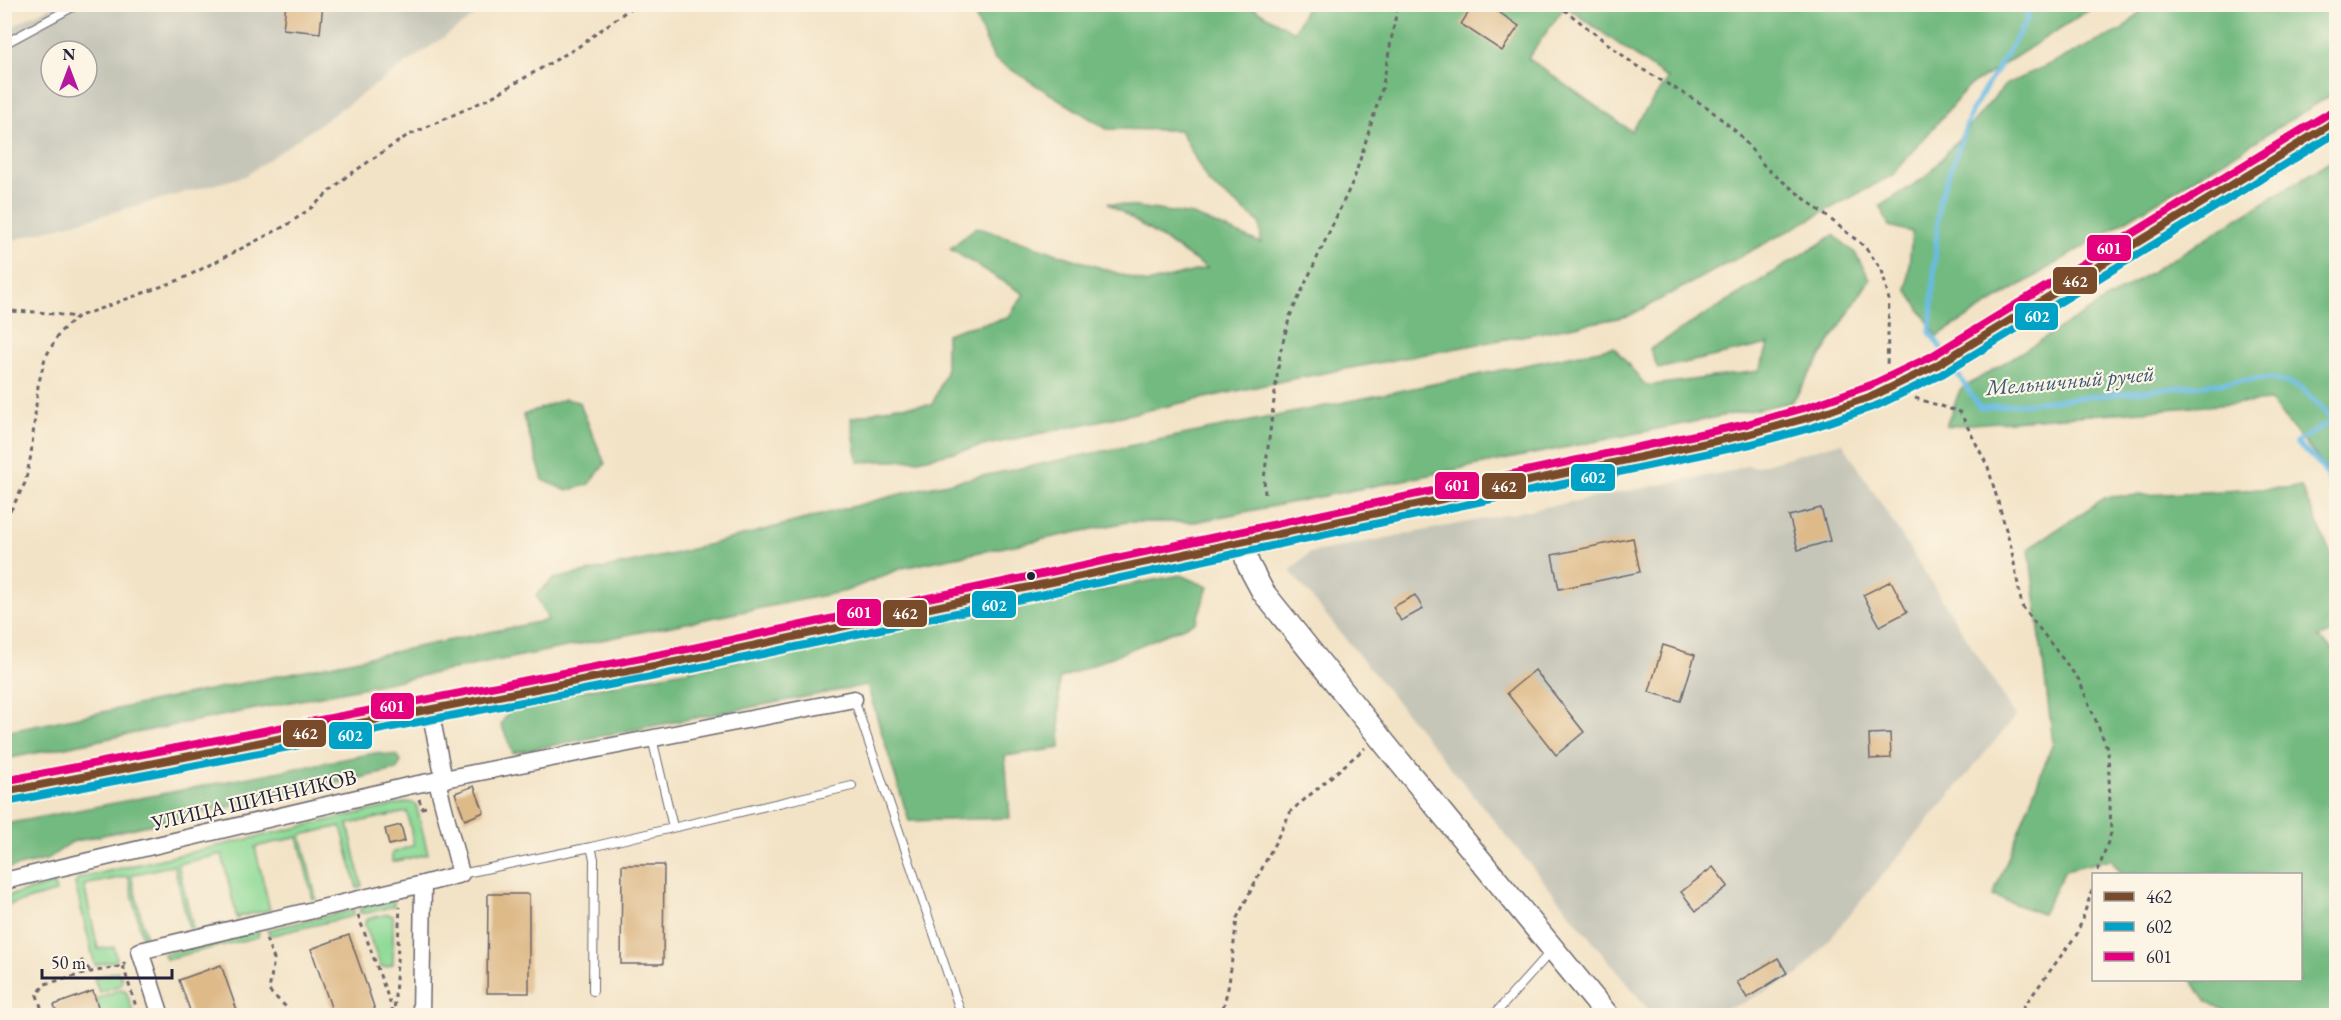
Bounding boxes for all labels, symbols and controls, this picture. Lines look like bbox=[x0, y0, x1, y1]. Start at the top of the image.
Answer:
north arrow bbox=[39, 39, 99, 99]
text: N bbox=[63, 44, 76, 65]
line badge: 601 bbox=[2086, 234, 2132, 262]
text: 601 bbox=[2096, 238, 2122, 259]
line badge: 462 bbox=[2052, 266, 2098, 295]
text: 462 bbox=[2062, 271, 2088, 292]
line badge: 602 bbox=[2014, 302, 2059, 331]
text: 602 bbox=[2024, 306, 2050, 327]
water label: Мельничный ручей bbox=[1983, 359, 2155, 402]
line badge: 602 bbox=[1570, 463, 1616, 492]
text: 602 bbox=[1580, 467, 1606, 488]
line badge: 601 bbox=[1434, 471, 1480, 500]
line badge: 462 bbox=[1481, 472, 1527, 500]
text: 601 bbox=[1444, 475, 1470, 496]
text: 462 bbox=[1491, 476, 1517, 497]
unlabelled marker bbox=[1025, 570, 1037, 582]
line badge: 602 bbox=[971, 590, 1017, 619]
text: 602 bbox=[981, 595, 1007, 616]
line badge: 601 bbox=[836, 598, 882, 627]
line badge: 462 bbox=[882, 599, 928, 628]
text: 601 bbox=[846, 602, 872, 623]
text: 462 bbox=[892, 603, 918, 624]
line badge: 601 bbox=[370, 692, 415, 720]
text: 601 bbox=[379, 696, 405, 717]
line badge: 462 bbox=[282, 719, 327, 748]
line badge: 602 bbox=[328, 721, 373, 750]
text: 462 bbox=[292, 723, 318, 744]
text: 602 bbox=[337, 725, 363, 746]
street label: УЛИЦА ШИННИКОВ bbox=[148, 763, 359, 836]
legend bbox=[2092, 873, 2302, 981]
text: 462 bbox=[2146, 885, 2172, 908]
text: 602 bbox=[2146, 915, 2172, 938]
scale bar bbox=[42, 942, 172, 980]
text: 601 bbox=[2146, 945, 2172, 968]
text: 50 m bbox=[51, 951, 86, 974]

